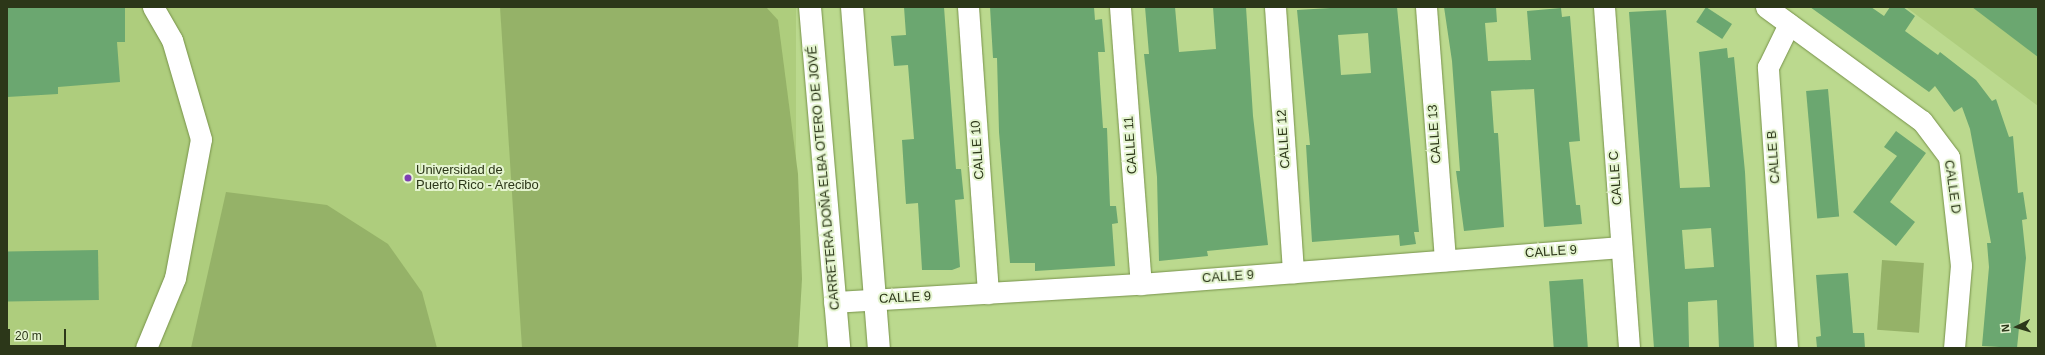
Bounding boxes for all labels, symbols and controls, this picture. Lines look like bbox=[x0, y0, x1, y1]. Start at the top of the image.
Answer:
street label: CARRETERA DOÑA ELBA OTERO DE JOVÉ bbox=[805, 44, 843, 312]
street label: CALLE 13 bbox=[1425, 104, 1445, 164]
street label: CALLE 12 bbox=[1274, 109, 1294, 169]
street label: CALLE 11 bbox=[1121, 115, 1141, 175]
street label: CALLE 10 bbox=[968, 120, 988, 180]
street label: CALLE B bbox=[1764, 130, 1784, 184]
street label: CALLE C bbox=[1606, 150, 1626, 206]
street label: CALLE D bbox=[1941, 159, 1963, 215]
place label: Universidad de Puerto Rico - Arecibo bbox=[416, 163, 540, 194]
marker: Universidad de Puerto Rico - Arecibo bbox=[403, 173, 413, 183]
street label: CALLE 9 bbox=[1525, 242, 1577, 262]
street label: CALLE 9 bbox=[1202, 267, 1254, 287]
street label: CALLE 9 bbox=[879, 289, 931, 307]
north arrow bbox=[1997, 307, 2037, 347]
scale bar bbox=[10, 321, 68, 347]
text: N bbox=[1999, 324, 2011, 333]
text: 20 m bbox=[15, 329, 42, 343]

